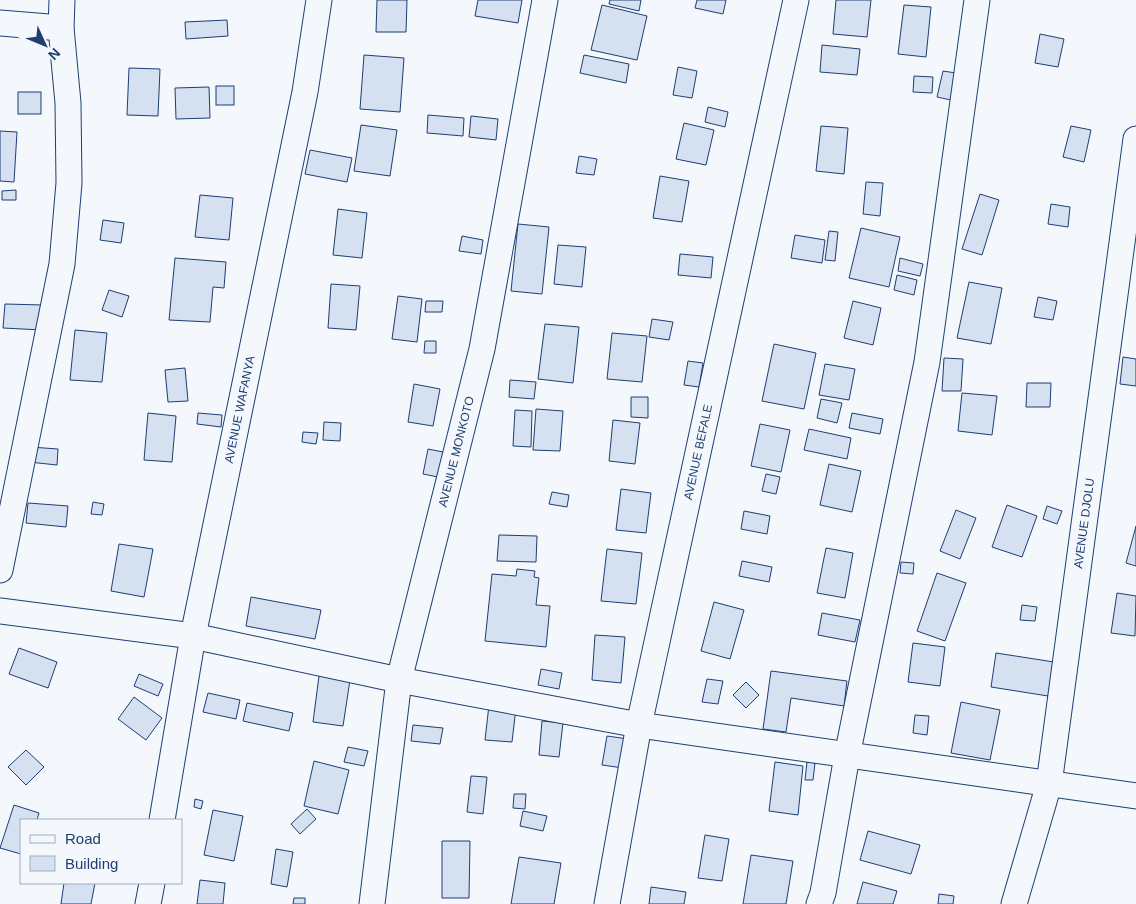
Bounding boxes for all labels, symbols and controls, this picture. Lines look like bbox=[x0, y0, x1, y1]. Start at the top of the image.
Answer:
north arrow bbox=[20, 20, 70, 70]
text: N bbox=[45, 45, 64, 63]
street label: AVENUE WAFANYA bbox=[222, 354, 258, 464]
street label: AVENUE MONKOTO bbox=[436, 395, 477, 509]
street label: AVENUE BEFALE bbox=[681, 403, 715, 501]
street label: AVENUE DJOLU bbox=[1071, 477, 1097, 570]
legend bbox=[20, 819, 182, 884]
text: Road bbox=[65, 830, 101, 847]
text: Building bbox=[65, 855, 118, 872]

